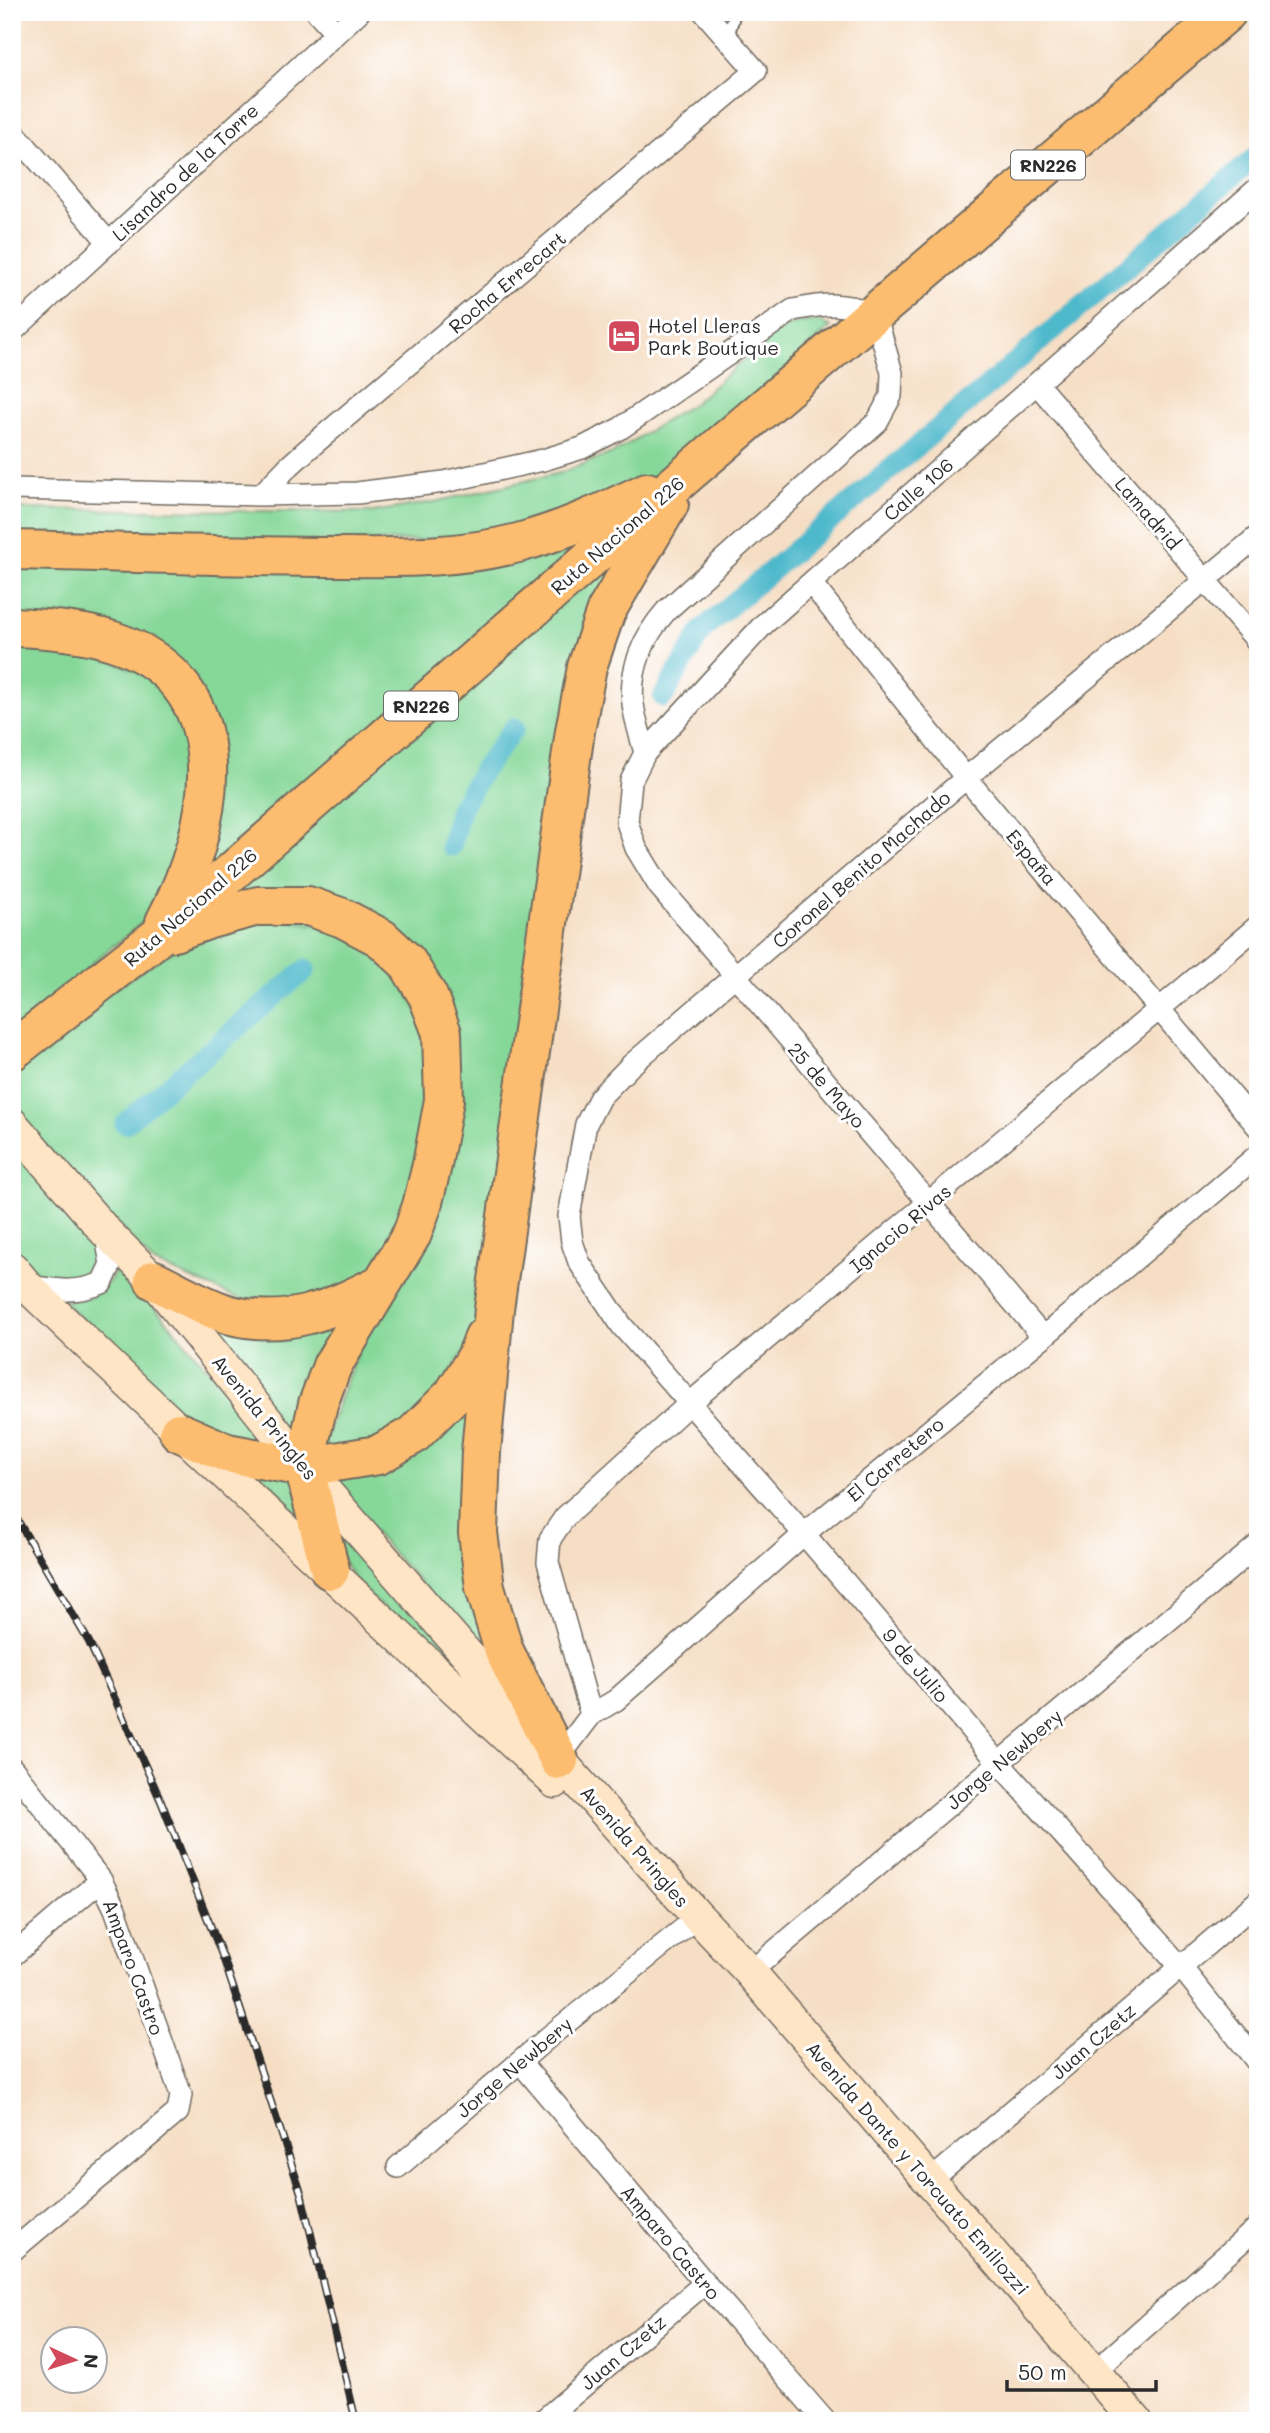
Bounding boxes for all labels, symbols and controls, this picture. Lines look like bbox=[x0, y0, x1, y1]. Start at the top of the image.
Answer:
street label: Lisandro de la Torre bbox=[106, 98, 264, 246]
road number: RN226 bbox=[1011, 150, 1085, 180]
street label: Rocha Errecart bbox=[443, 226, 571, 338]
place label: Hotel Lleras Park Boutique bbox=[648, 313, 779, 360]
hotel icon: Hotel Lleras Park Boutique bbox=[605, 317, 643, 355]
street label: Calle 106 bbox=[878, 452, 958, 526]
street label: Ruta Nacional 226 bbox=[545, 470, 689, 600]
street label: Lamadrid bbox=[1110, 471, 1186, 555]
road number: RN226 bbox=[384, 692, 458, 720]
street label: Coronel Benito Machado bbox=[767, 785, 955, 953]
street label: España bbox=[1001, 824, 1063, 890]
street label: Ruta Nacional 226 bbox=[118, 842, 262, 972]
street label: 25 de Mayo bbox=[783, 1037, 871, 1133]
street label: Ignacio Rivas bbox=[844, 1178, 956, 1278]
street label: Avenida Pringles bbox=[207, 1349, 323, 1485]
street label: El Carretero bbox=[841, 1411, 949, 1507]
street label: 9 de Julio bbox=[878, 1623, 954, 1707]
street label: Jorge Newbery bbox=[941, 1703, 1067, 1815]
street label: Avenida Pringles bbox=[575, 1780, 695, 1912]
street label: Amparo Castro bbox=[98, 1896, 170, 2038]
street label: Juan Czetz bbox=[1046, 1997, 1140, 2085]
street label: Jorge Newbery bbox=[451, 2011, 577, 2123]
street label: Avenida Dante y Torcuato Emiliozzi bbox=[801, 2036, 1035, 2300]
street label: Amparo Castro bbox=[616, 2179, 726, 2305]
street label: Juan Czetz bbox=[575, 2309, 671, 2395]
north arrow bbox=[38, 2324, 108, 2394]
scale bar bbox=[1007, 2349, 1156, 2393]
text: N bbox=[78, 2353, 104, 2369]
text: 50 m bbox=[1018, 2358, 1067, 2385]

